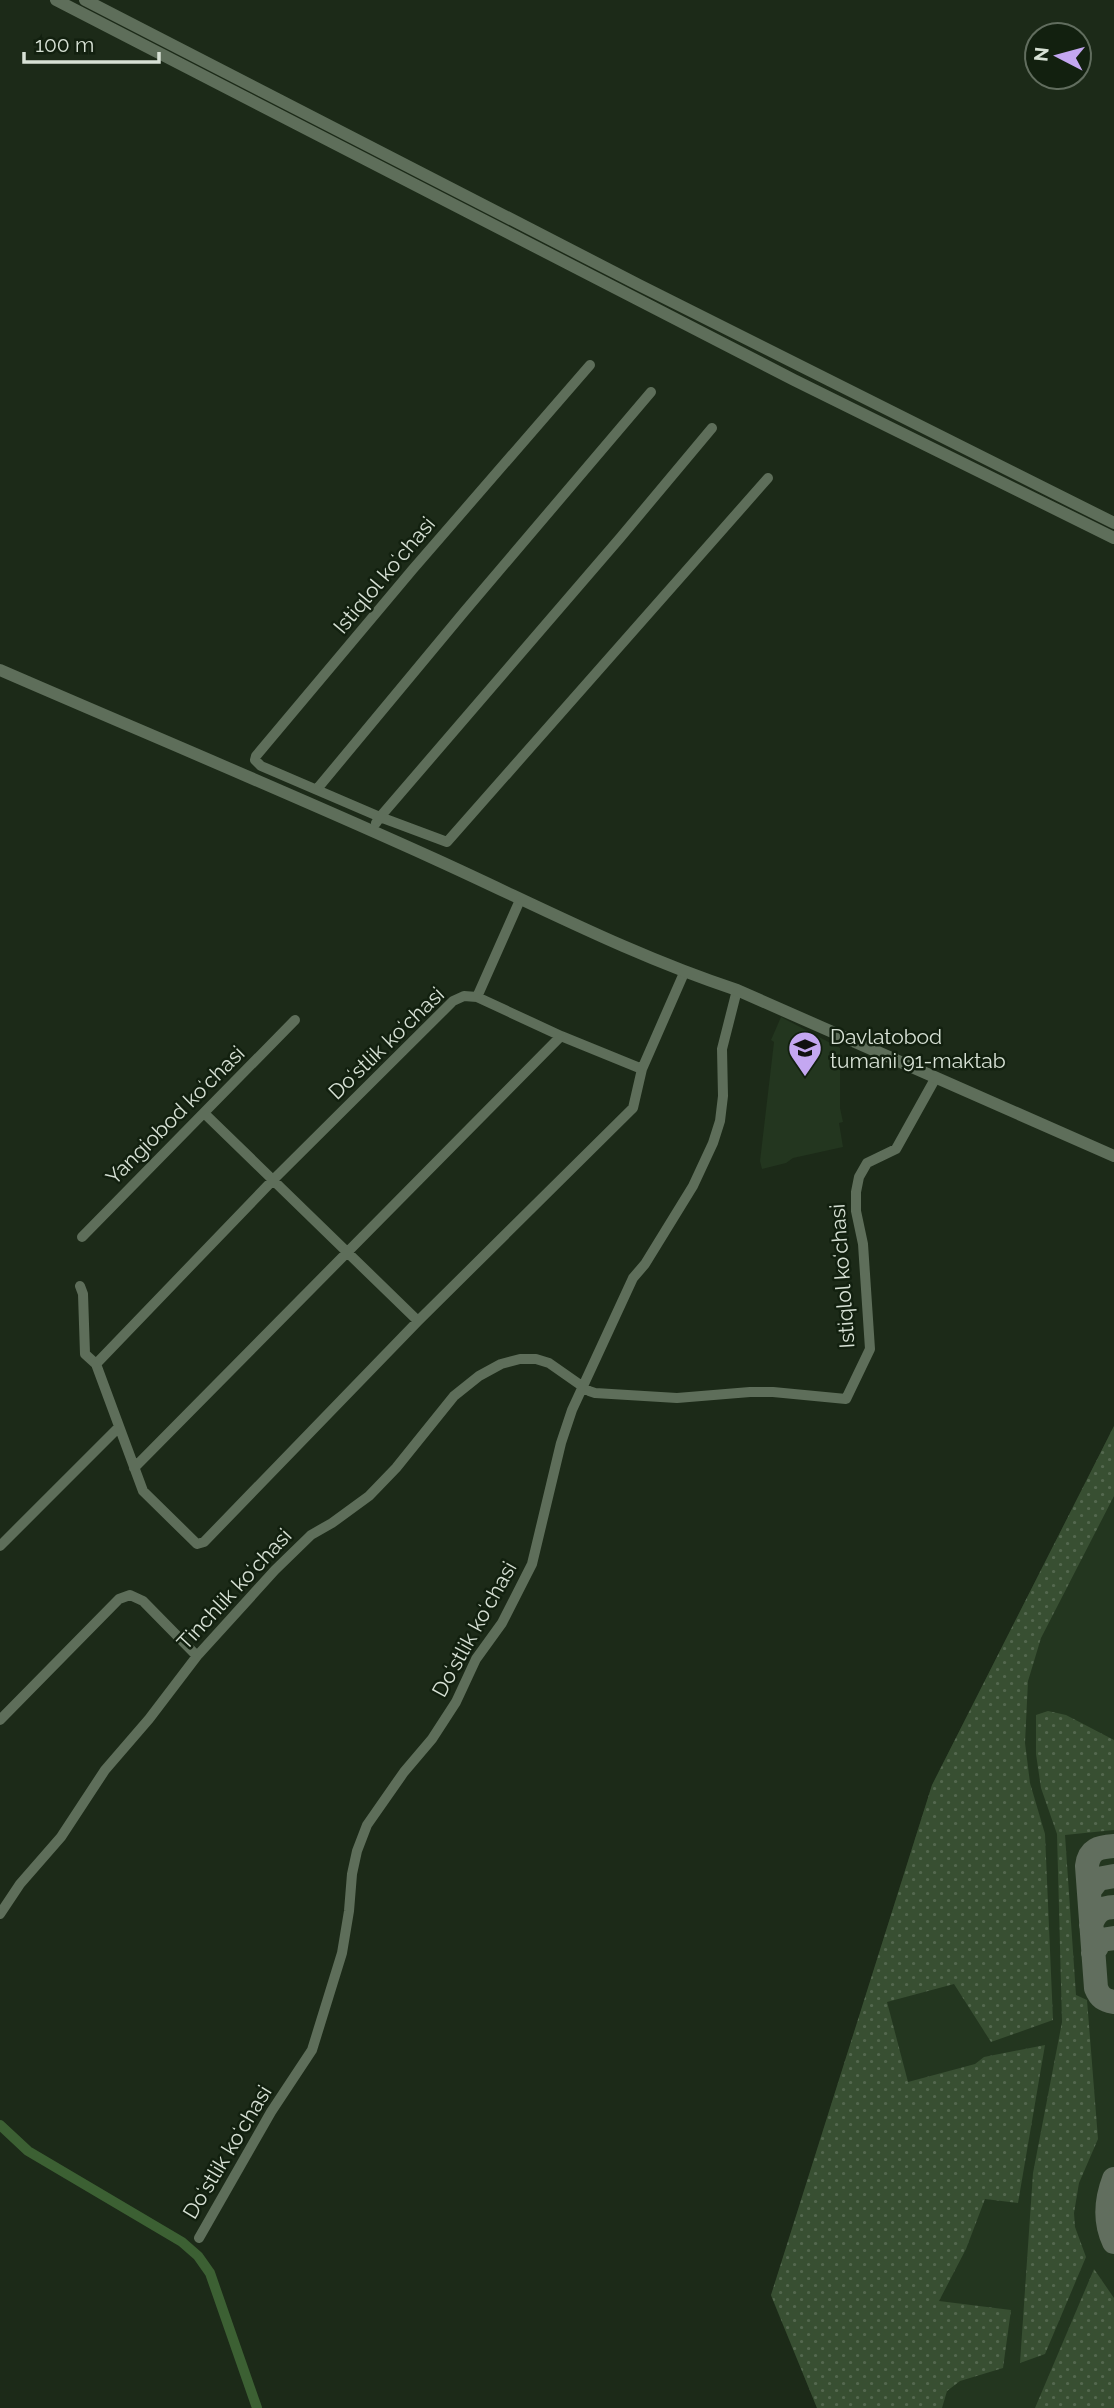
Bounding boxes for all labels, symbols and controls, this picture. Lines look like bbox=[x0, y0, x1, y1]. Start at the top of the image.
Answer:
scale bar bbox=[24, 21, 159, 65]
north arrow bbox=[1023, 21, 1093, 91]
text: 100 m bbox=[35, 32, 94, 57]
text: N bbox=[1029, 46, 1053, 63]
street label: Istiqlol koʻchasi bbox=[328, 512, 440, 638]
street label: Doʻstlik koʻchasi bbox=[323, 982, 449, 1104]
place label: Davlatobod tumani 91-maktab bbox=[830, 1024, 1006, 1073]
school or university icon: Davlatobod tumani 91-maktab bbox=[786, 1029, 824, 1078]
street label: Yangiobod koʻchasi bbox=[101, 1041, 249, 1189]
street label: Istiqlol koʻchasi bbox=[824, 1203, 860, 1349]
street label: Tinchlik koʻchasi bbox=[172, 1523, 296, 1655]
street label: Doʻstlik koʻchasi bbox=[426, 1557, 522, 1701]
street label: Doʻstlik koʻchasi bbox=[177, 2081, 277, 2223]

